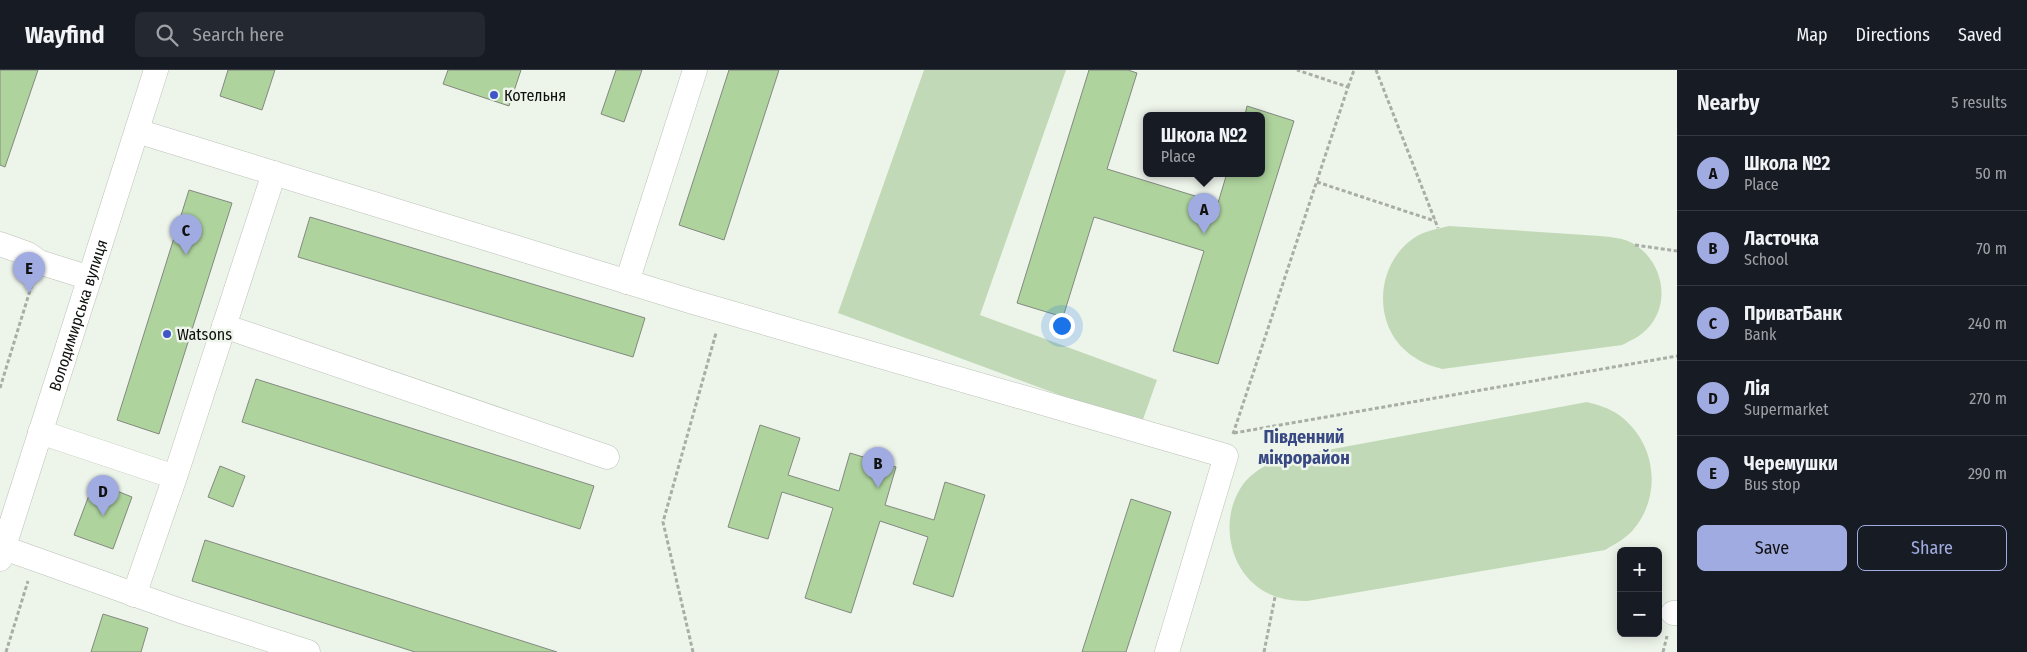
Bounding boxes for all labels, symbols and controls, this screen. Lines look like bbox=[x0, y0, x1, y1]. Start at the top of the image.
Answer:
search box bbox=[135, 12, 485, 57]
text: Wayfind bbox=[25, 21, 105, 49]
icon: search bbox=[153, 21, 181, 49]
text: Search here bbox=[193, 23, 284, 46]
text: Map bbox=[1796, 24, 1828, 46]
text: Directions bbox=[1856, 24, 1930, 46]
text: Saved bbox=[1958, 24, 2002, 46]
place label: Котельня bbox=[504, 86, 566, 105]
marker: Котельня bbox=[488, 89, 500, 101]
text: Nearby bbox=[1697, 90, 1759, 116]
text: 5 results bbox=[1951, 93, 2007, 112]
popup bbox=[1143, 112, 1265, 177]
text: Школа №2 bbox=[1161, 124, 1247, 147]
text: Place bbox=[1161, 147, 1196, 166]
text: Школа №2 bbox=[1744, 152, 1830, 175]
text: A bbox=[1709, 164, 1717, 183]
text: 50 m bbox=[1975, 164, 2007, 183]
text: Place bbox=[1744, 175, 1779, 194]
pin: A bbox=[1188, 193, 1220, 234]
pin: C bbox=[170, 214, 202, 255]
text: Ласточка bbox=[1744, 227, 1819, 250]
street label: Володимирська вулиця bbox=[45, 237, 111, 394]
text: B bbox=[1709, 239, 1717, 258]
text: 70 m bbox=[1976, 239, 2007, 258]
text: School bbox=[1744, 250, 1788, 269]
pin: E bbox=[13, 252, 45, 293]
text: ПриватБанк bbox=[1744, 302, 1842, 325]
your location bbox=[1049, 313, 1075, 339]
text: C bbox=[1709, 314, 1717, 333]
text: 240 m bbox=[1968, 314, 2007, 333]
place label: Watsons bbox=[177, 325, 232, 344]
text: Bank bbox=[1744, 325, 1776, 344]
marker: Watsons bbox=[161, 328, 173, 340]
text: Лія bbox=[1744, 377, 1770, 400]
text: D bbox=[1708, 389, 1718, 408]
text: 270 m bbox=[1969, 389, 2007, 408]
text: Supermarket bbox=[1744, 400, 1828, 419]
district label: Південний мікрорайон bbox=[1258, 426, 1350, 469]
pin: B bbox=[862, 447, 894, 488]
text: Черемушки bbox=[1744, 452, 1838, 475]
text: E bbox=[1709, 464, 1717, 483]
text: 290 m bbox=[1968, 464, 2007, 483]
pin: D bbox=[87, 475, 119, 516]
text: Bus stop bbox=[1744, 475, 1800, 494]
button: Save bbox=[1697, 525, 1847, 571]
button: Share bbox=[1857, 525, 2007, 571]
map controls bbox=[1617, 547, 1662, 637]
button: + bbox=[1617, 547, 1662, 592]
button: − bbox=[1617, 592, 1662, 637]

